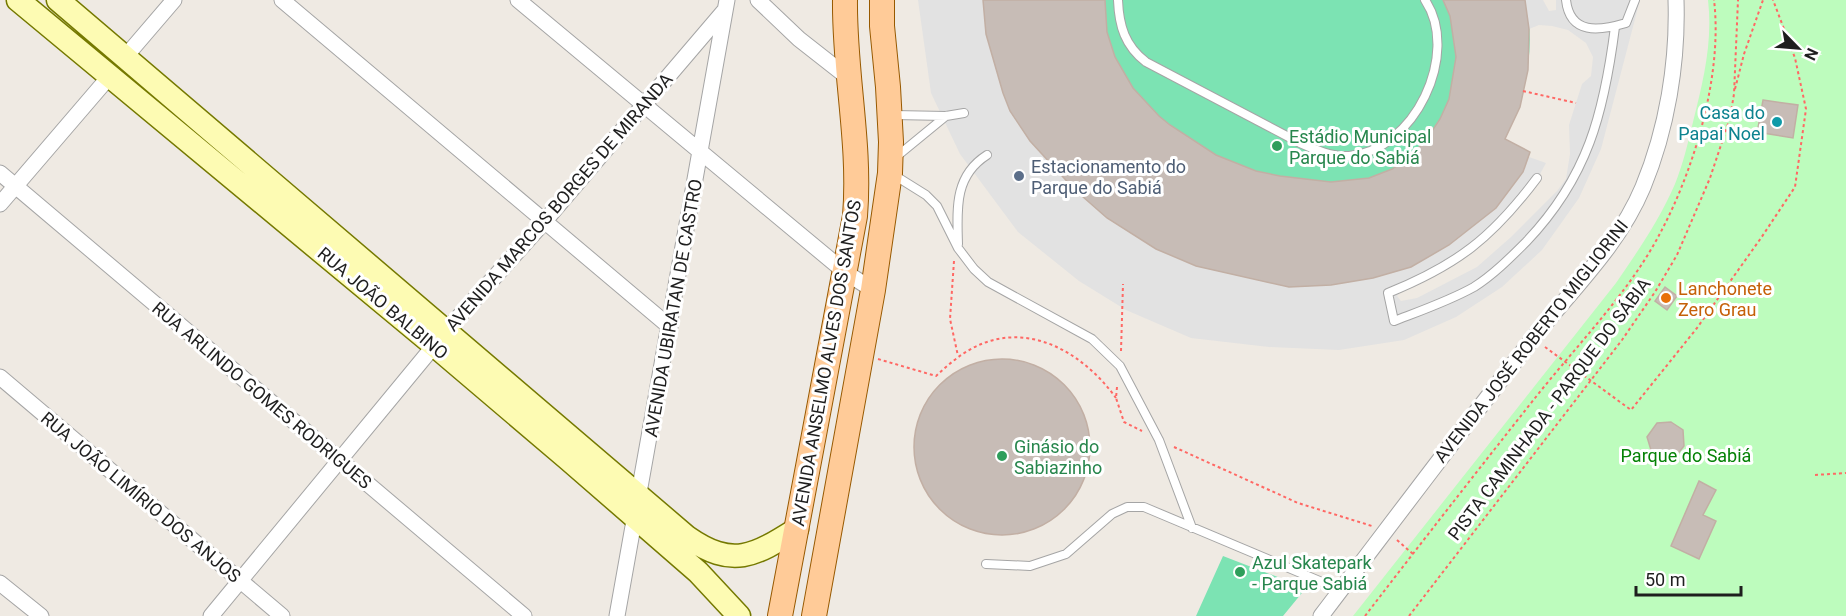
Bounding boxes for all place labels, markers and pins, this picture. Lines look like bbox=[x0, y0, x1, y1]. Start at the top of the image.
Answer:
place label: Casa do Papai Noel bbox=[1678, 102, 1765, 144]
marker: Casa do Papai Noel bbox=[1770, 115, 1784, 129]
place label: Estádio Municipal Parque do Sabiá bbox=[1289, 126, 1432, 168]
marker: Estádio Municipal Parque do Sabiá bbox=[1270, 139, 1284, 153]
place label: Estacionamento do Parque do Sabiá bbox=[1031, 156, 1186, 198]
marker: Estacionamento do Parque do Sabiá bbox=[1012, 169, 1026, 183]
place label: Lanchonete Zero Grau bbox=[1678, 278, 1772, 320]
marker: Lanchonete Zero Grau bbox=[1659, 291, 1673, 305]
place label: Ginásio do Sabiazinho bbox=[1014, 436, 1102, 478]
marker: Ginásio do Sabiazinho bbox=[995, 449, 1009, 463]
place label: Azul Skatepark - Parque Sabiá bbox=[1252, 552, 1373, 594]
marker: Azul Skatepark - Parque Sabiá bbox=[1233, 565, 1247, 579]

